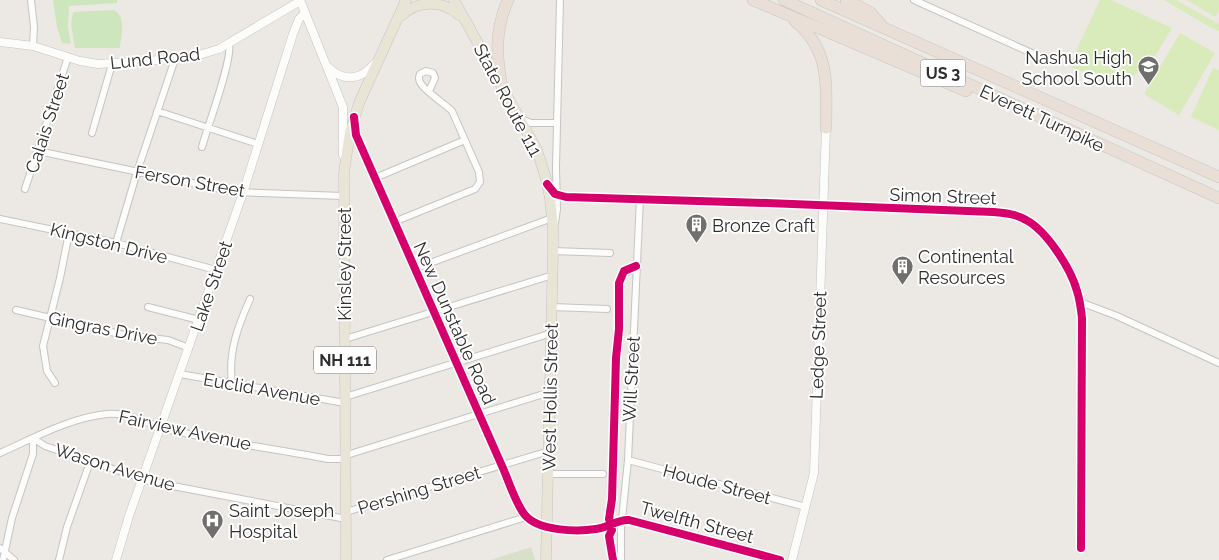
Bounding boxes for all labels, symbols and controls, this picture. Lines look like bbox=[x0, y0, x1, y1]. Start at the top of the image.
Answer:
street label: State Route 111 bbox=[469, 40, 547, 160]
street label: Lund Road bbox=[109, 43, 201, 73]
place label: Nashua High School South bbox=[1021, 47, 1132, 89]
school or university icon: Nashua High School South bbox=[1136, 55, 1160, 86]
road number: US 3 bbox=[920, 59, 966, 86]
street label: Calais Street bbox=[21, 70, 73, 176]
street label: Everett Turnpike bbox=[977, 80, 1108, 156]
street label: Ferson Street bbox=[133, 161, 247, 201]
street label: Simon Street bbox=[889, 184, 997, 208]
street label: Kinsley Street bbox=[334, 207, 355, 321]
building icon: Bronze Craft bbox=[684, 213, 708, 244]
place label: Bronze Craft bbox=[712, 215, 815, 236]
street label: Kingston Drive bbox=[48, 218, 170, 268]
street label: Lake Street bbox=[186, 238, 236, 334]
street label: New Dunstable Road bbox=[410, 238, 500, 408]
place label: Continental Resources bbox=[918, 246, 1014, 288]
building icon: Continental Resources bbox=[890, 254, 914, 285]
street label: Ledge Street bbox=[806, 291, 830, 399]
street label: Gingras Drive bbox=[47, 307, 160, 349]
street label: West Hollis Street bbox=[538, 323, 562, 471]
street label: Will Street bbox=[618, 335, 644, 423]
road number: NH 111 bbox=[314, 346, 376, 374]
street label: Euclid Avenue bbox=[202, 368, 323, 410]
street label: Fairview Avenue bbox=[117, 406, 253, 454]
street label: Wason Avenue bbox=[52, 439, 178, 495]
street label: Houde Street bbox=[661, 460, 773, 508]
street label: Pershing Street bbox=[355, 461, 483, 519]
street label: Twelfth Street bbox=[638, 497, 756, 547]
place label: Saint Joseph Hospital bbox=[229, 500, 334, 542]
hospital icon: Saint Joseph Hospital bbox=[201, 508, 225, 539]

